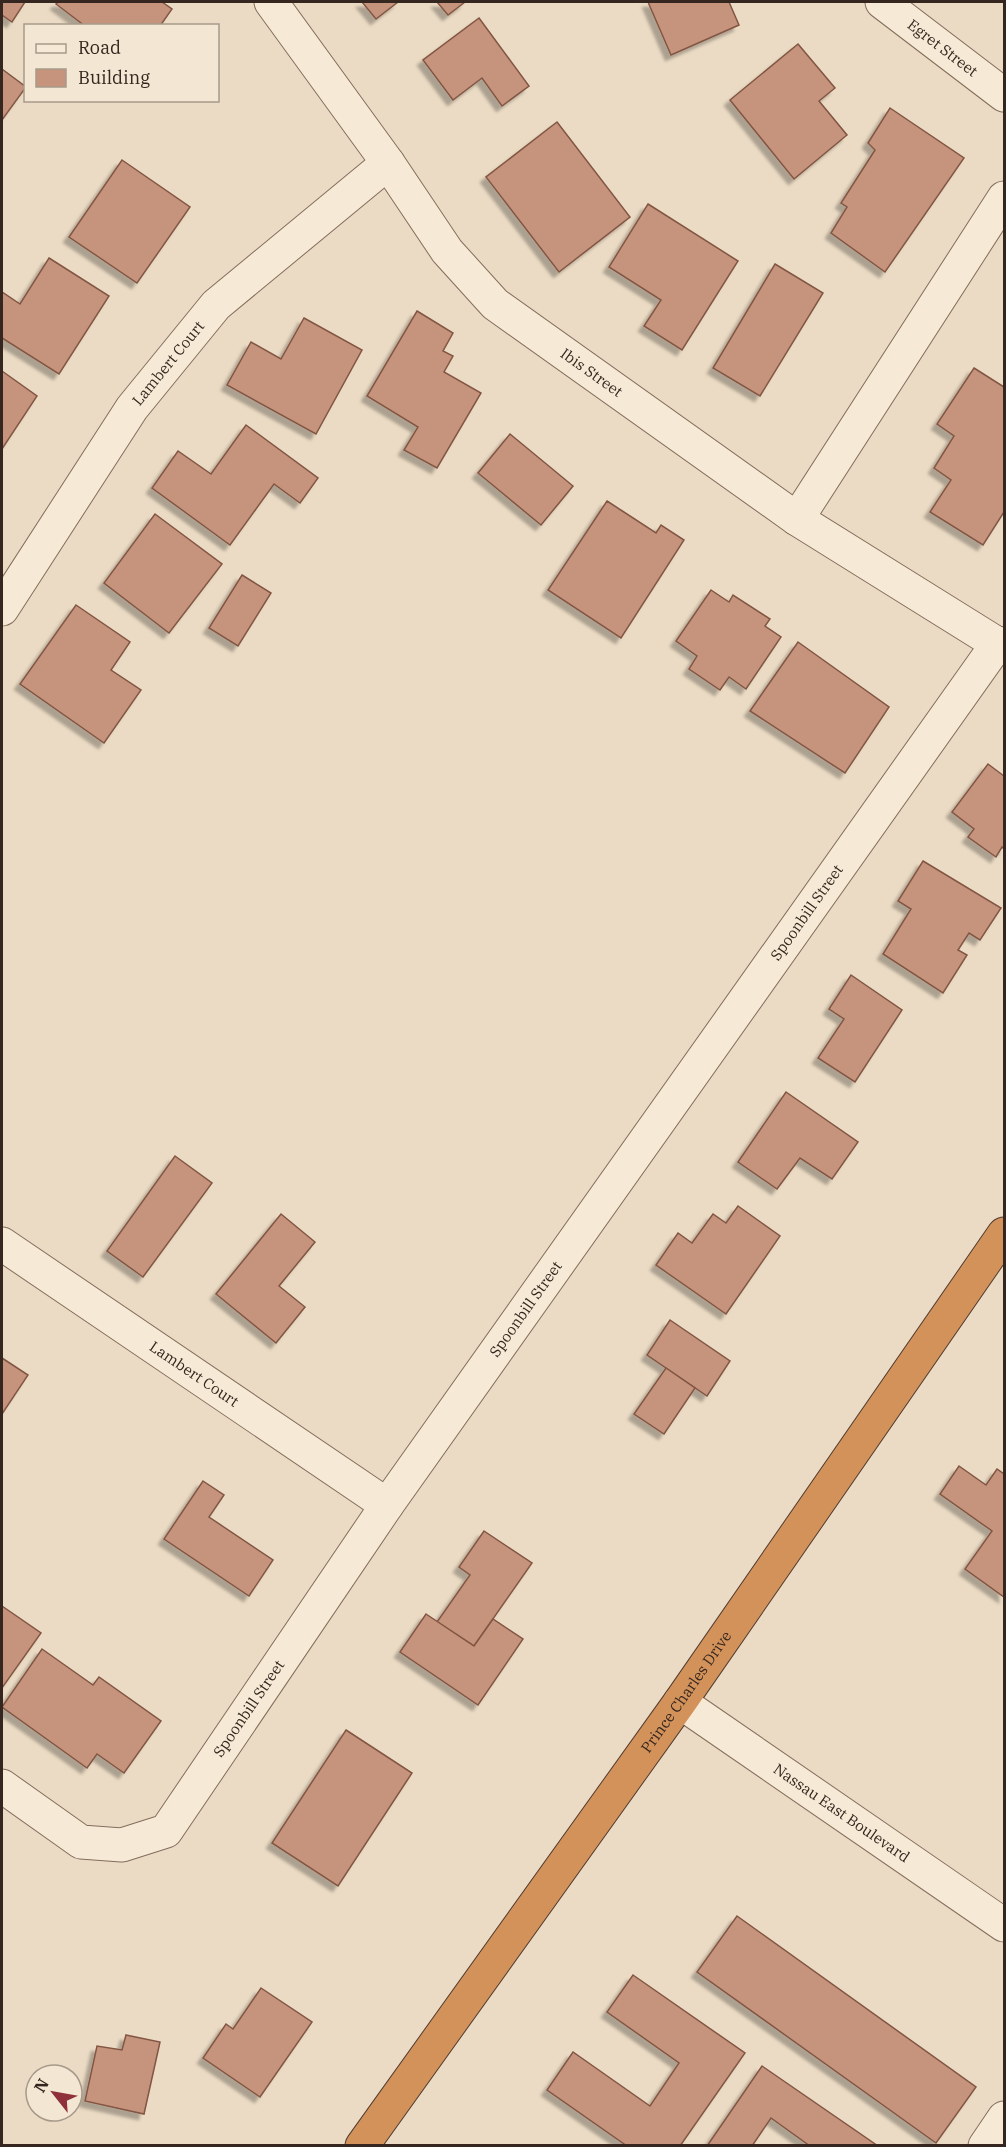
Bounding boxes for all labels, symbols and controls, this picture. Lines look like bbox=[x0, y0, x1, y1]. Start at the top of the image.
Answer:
street label: Egret Street bbox=[904, 15, 982, 80]
legend bbox=[24, 24, 219, 102]
text: Road bbox=[78, 36, 121, 59]
text: Building bbox=[78, 66, 150, 89]
street label: Lambert Court bbox=[128, 317, 208, 409]
street label: Ibis Street bbox=[557, 344, 627, 401]
street label: Spoonbill Street bbox=[766, 861, 847, 964]
street label: Spoonbill Street bbox=[485, 1257, 566, 1361]
street label: Lambert Court bbox=[146, 1337, 243, 1411]
street label: Prince Charles Drive bbox=[637, 1627, 735, 1756]
street label: Spoonbill Street bbox=[209, 1656, 288, 1760]
street label: Nassau East Boulevard bbox=[770, 1759, 914, 1866]
north arrow bbox=[24, 2063, 84, 2123]
text: N bbox=[29, 2075, 53, 2096]

